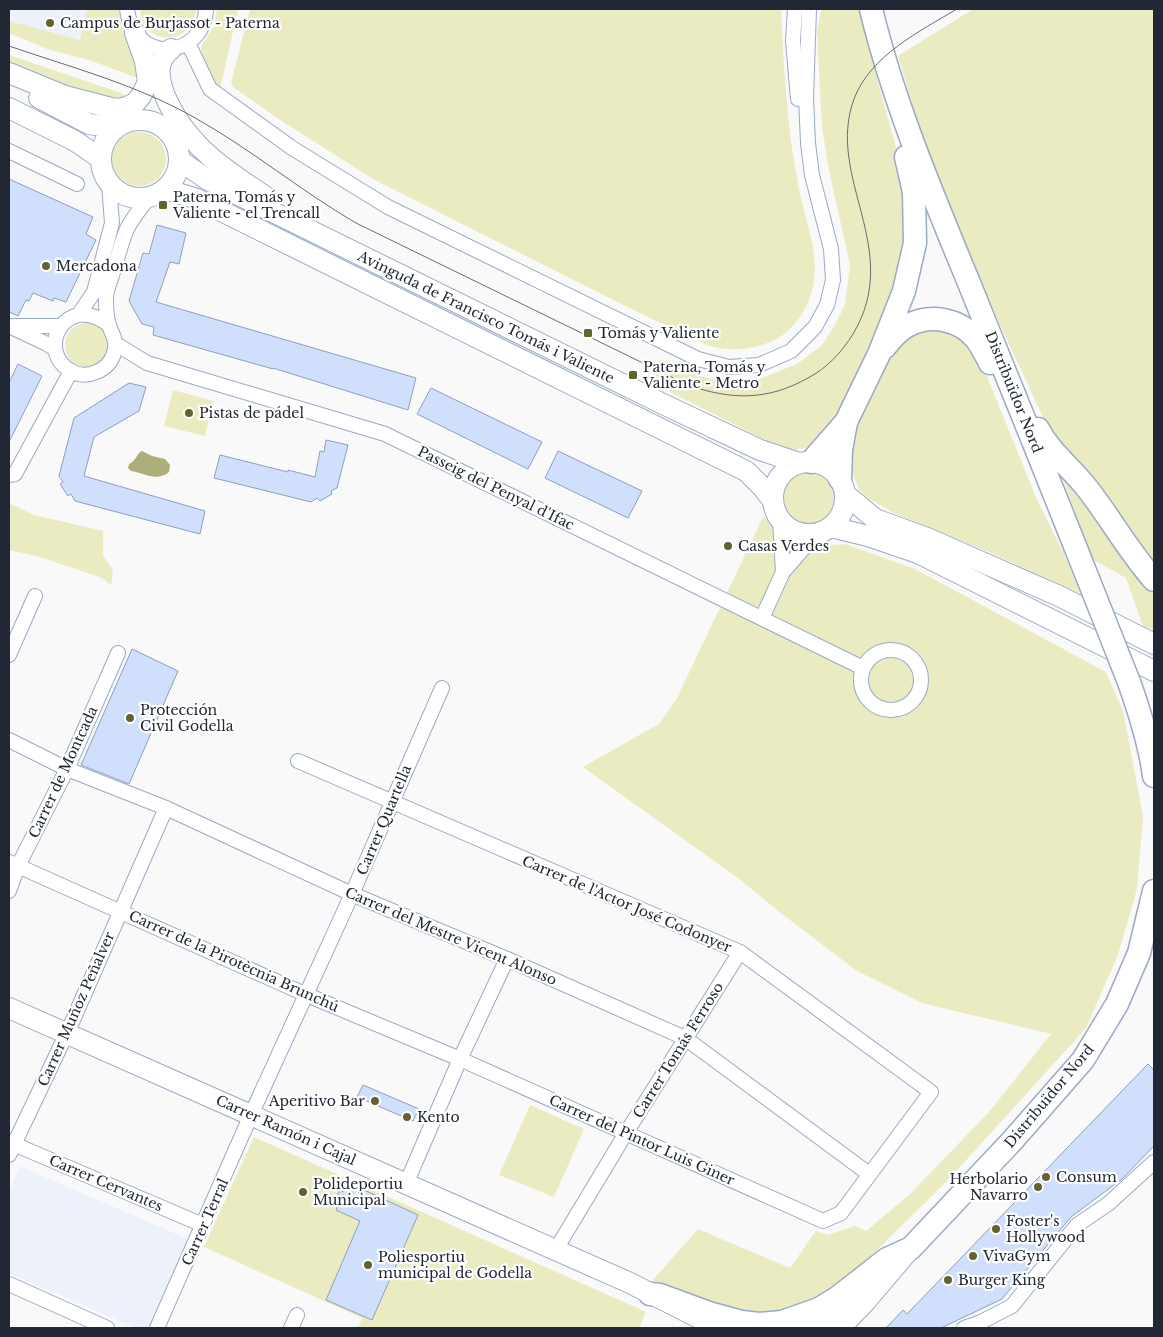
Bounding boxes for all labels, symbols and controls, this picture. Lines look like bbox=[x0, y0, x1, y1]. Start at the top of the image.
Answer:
place label: Campus de Burjassot - Paterna bbox=[60, 14, 280, 32]
marker: Campus de Burjassot - Paterna bbox=[44, 17, 56, 29]
place label: Paterna, Tomás y Valiente - el Trencall bbox=[172, 188, 321, 222]
marker: Paterna, Tomás y Valiente - el Trencall bbox=[157, 199, 169, 211]
street label: Avinguda de Francisco Tomás i Valiente bbox=[354, 246, 617, 387]
place label: Mercadona bbox=[56, 257, 137, 275]
marker: Mercadona bbox=[40, 260, 52, 272]
place label: Tomás y Valiente bbox=[598, 324, 719, 342]
marker: Tomás y Valiente bbox=[582, 327, 594, 339]
street label: Distribuïdor Nord bbox=[981, 328, 1047, 456]
place label: Paterna, Tomás y Valiente - Metro bbox=[642, 358, 766, 392]
marker: Paterna, Tomás y Valiente - Metro bbox=[627, 369, 639, 381]
place label: Pistas de pádel bbox=[199, 404, 304, 422]
marker: Pistas de pádel bbox=[183, 407, 195, 419]
street label: Passeig del Penyal d'Ifac bbox=[415, 442, 578, 534]
place label: Casas Verdes bbox=[738, 537, 829, 555]
marker: Casas Verdes bbox=[722, 540, 734, 552]
place label: Protección Civil Godella bbox=[140, 701, 234, 735]
street label: Carrer de Montcada bbox=[25, 703, 102, 841]
marker: Protección Civil Godella bbox=[124, 712, 136, 724]
street label: Carrer Quartella bbox=[353, 762, 415, 878]
street label: Carrer de l'Actor José Codonyer bbox=[520, 852, 735, 957]
street label: Carrer del Mestre Vicent Alonso bbox=[342, 883, 560, 989]
street label: Carrer de la Pirotècnia Brunchú bbox=[126, 906, 342, 1016]
street label: Carrer Muñoz Peñalver bbox=[34, 929, 118, 1089]
street label: Carrer Tomás Ferroso bbox=[629, 979, 727, 1121]
street label: Distribuïdor Nord bbox=[1000, 1040, 1098, 1152]
street label: Carrer Ramón i Cajal bbox=[213, 1091, 359, 1169]
street label: Carrer del Pintor Luis Giner bbox=[546, 1091, 738, 1189]
place label: Aperitivo Bar bbox=[268, 1092, 365, 1110]
marker: Aperitivo Bar bbox=[369, 1095, 381, 1107]
place label: Kento bbox=[417, 1108, 460, 1126]
marker: Kento bbox=[401, 1111, 413, 1123]
street label: Carrer Cervantes bbox=[46, 1151, 166, 1215]
place label: Consum bbox=[1056, 1168, 1117, 1186]
place label: Herbolario Navarro bbox=[949, 1170, 1028, 1204]
marker: Consum bbox=[1040, 1171, 1052, 1183]
street label: Carrer Terral bbox=[178, 1175, 232, 1268]
place label: Polideportiu Municipal bbox=[313, 1175, 404, 1209]
marker: Herbolario Navarro bbox=[1032, 1181, 1044, 1193]
marker: Polideportiu Municipal bbox=[297, 1186, 309, 1198]
place label: Foster's Hollywood bbox=[1006, 1212, 1086, 1246]
marker: Foster's Hollywood bbox=[990, 1223, 1002, 1235]
place label: VivaGym bbox=[982, 1247, 1051, 1265]
place label: Poliesportiu municipal de Godella bbox=[378, 1248, 532, 1282]
marker: VivaGym bbox=[967, 1250, 979, 1262]
marker: Poliesportiu municipal de Godella bbox=[362, 1259, 374, 1271]
place label: Burger King bbox=[958, 1271, 1046, 1289]
marker: Burger King bbox=[942, 1274, 954, 1286]

